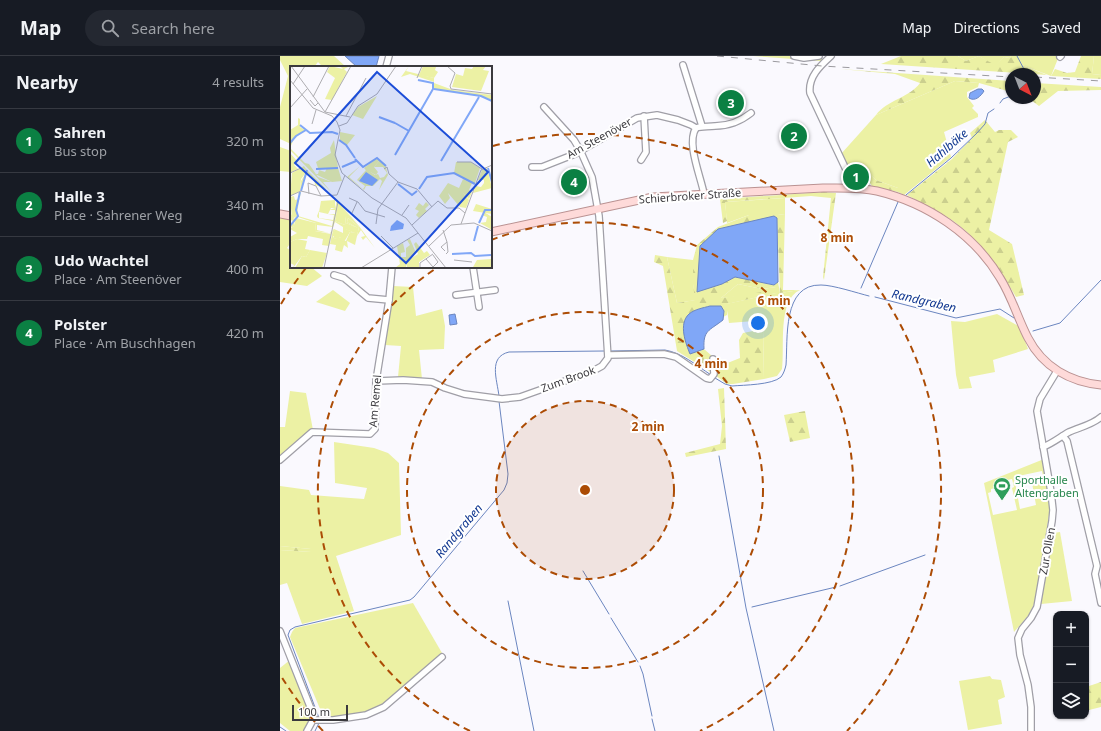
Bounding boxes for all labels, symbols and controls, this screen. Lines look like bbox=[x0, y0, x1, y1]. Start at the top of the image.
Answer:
search box bbox=[85, 10, 365, 46]
text: Map bbox=[20, 15, 61, 41]
icon: search bbox=[99, 17, 121, 39]
text: Search here bbox=[131, 18, 215, 38]
text: Map bbox=[902, 18, 931, 37]
text: Directions bbox=[953, 18, 1020, 37]
text: Saved bbox=[1042, 18, 1081, 37]
inset map bbox=[290, 66, 492, 268]
north arrow bbox=[1005, 68, 1041, 104]
text: Nearby bbox=[16, 71, 78, 94]
text: 4 results bbox=[212, 73, 264, 91]
pin: 3 bbox=[718, 88, 744, 118]
street label: Am Steenöver bbox=[564, 113, 634, 162]
pin: 2 bbox=[781, 121, 807, 151]
text: Sahren bbox=[54, 122, 106, 142]
water label: Hahlbäke bbox=[922, 125, 971, 171]
text: 1 bbox=[25, 132, 33, 150]
text: 320 m bbox=[226, 132, 264, 150]
text: Bus stop bbox=[54, 142, 107, 160]
pin: 1 bbox=[843, 162, 869, 192]
pin: 4 bbox=[561, 167, 587, 197]
street label: Schierbroker Straße bbox=[638, 184, 742, 207]
text: Halle 3 bbox=[54, 186, 105, 206]
text: 2 bbox=[25, 196, 33, 214]
text: 340 m bbox=[226, 196, 264, 214]
text: Place · Sahrener Weg bbox=[54, 206, 183, 224]
text: 8 min bbox=[820, 229, 854, 246]
text: Udo Wachtel bbox=[54, 250, 149, 270]
text: 3 bbox=[25, 260, 33, 278]
text: 400 m bbox=[226, 260, 264, 278]
text: Place · Am Steenöver bbox=[54, 270, 182, 288]
water label: Randgraben bbox=[890, 285, 958, 316]
text: 6 min bbox=[757, 292, 791, 309]
your location bbox=[748, 313, 768, 333]
text: Polster bbox=[54, 314, 107, 334]
text: 4 bbox=[25, 324, 33, 342]
text: 420 m bbox=[226, 324, 264, 342]
text: Place · Am Buschhagen bbox=[54, 334, 196, 352]
text: 4 min bbox=[694, 355, 728, 372]
street label: Zum Brook bbox=[539, 362, 597, 395]
street label: Am Remel bbox=[365, 374, 384, 428]
text: 2 min bbox=[631, 418, 665, 435]
place label: Sporthalle Altengraben bbox=[1015, 472, 1079, 500]
sports icon: Sporthalle Altengraben bbox=[992, 476, 1012, 501]
centre of rings bbox=[578, 483, 592, 497]
water label: Randgraben bbox=[431, 500, 486, 561]
street label: Zur Ollen bbox=[1035, 526, 1058, 576]
map controls bbox=[1053, 611, 1089, 719]
button: + bbox=[1053, 611, 1089, 647]
button: − bbox=[1053, 647, 1089, 683]
button: layers bbox=[1053, 683, 1089, 719]
scale bar bbox=[292, 703, 348, 722]
text: 100 m bbox=[298, 704, 330, 719]

